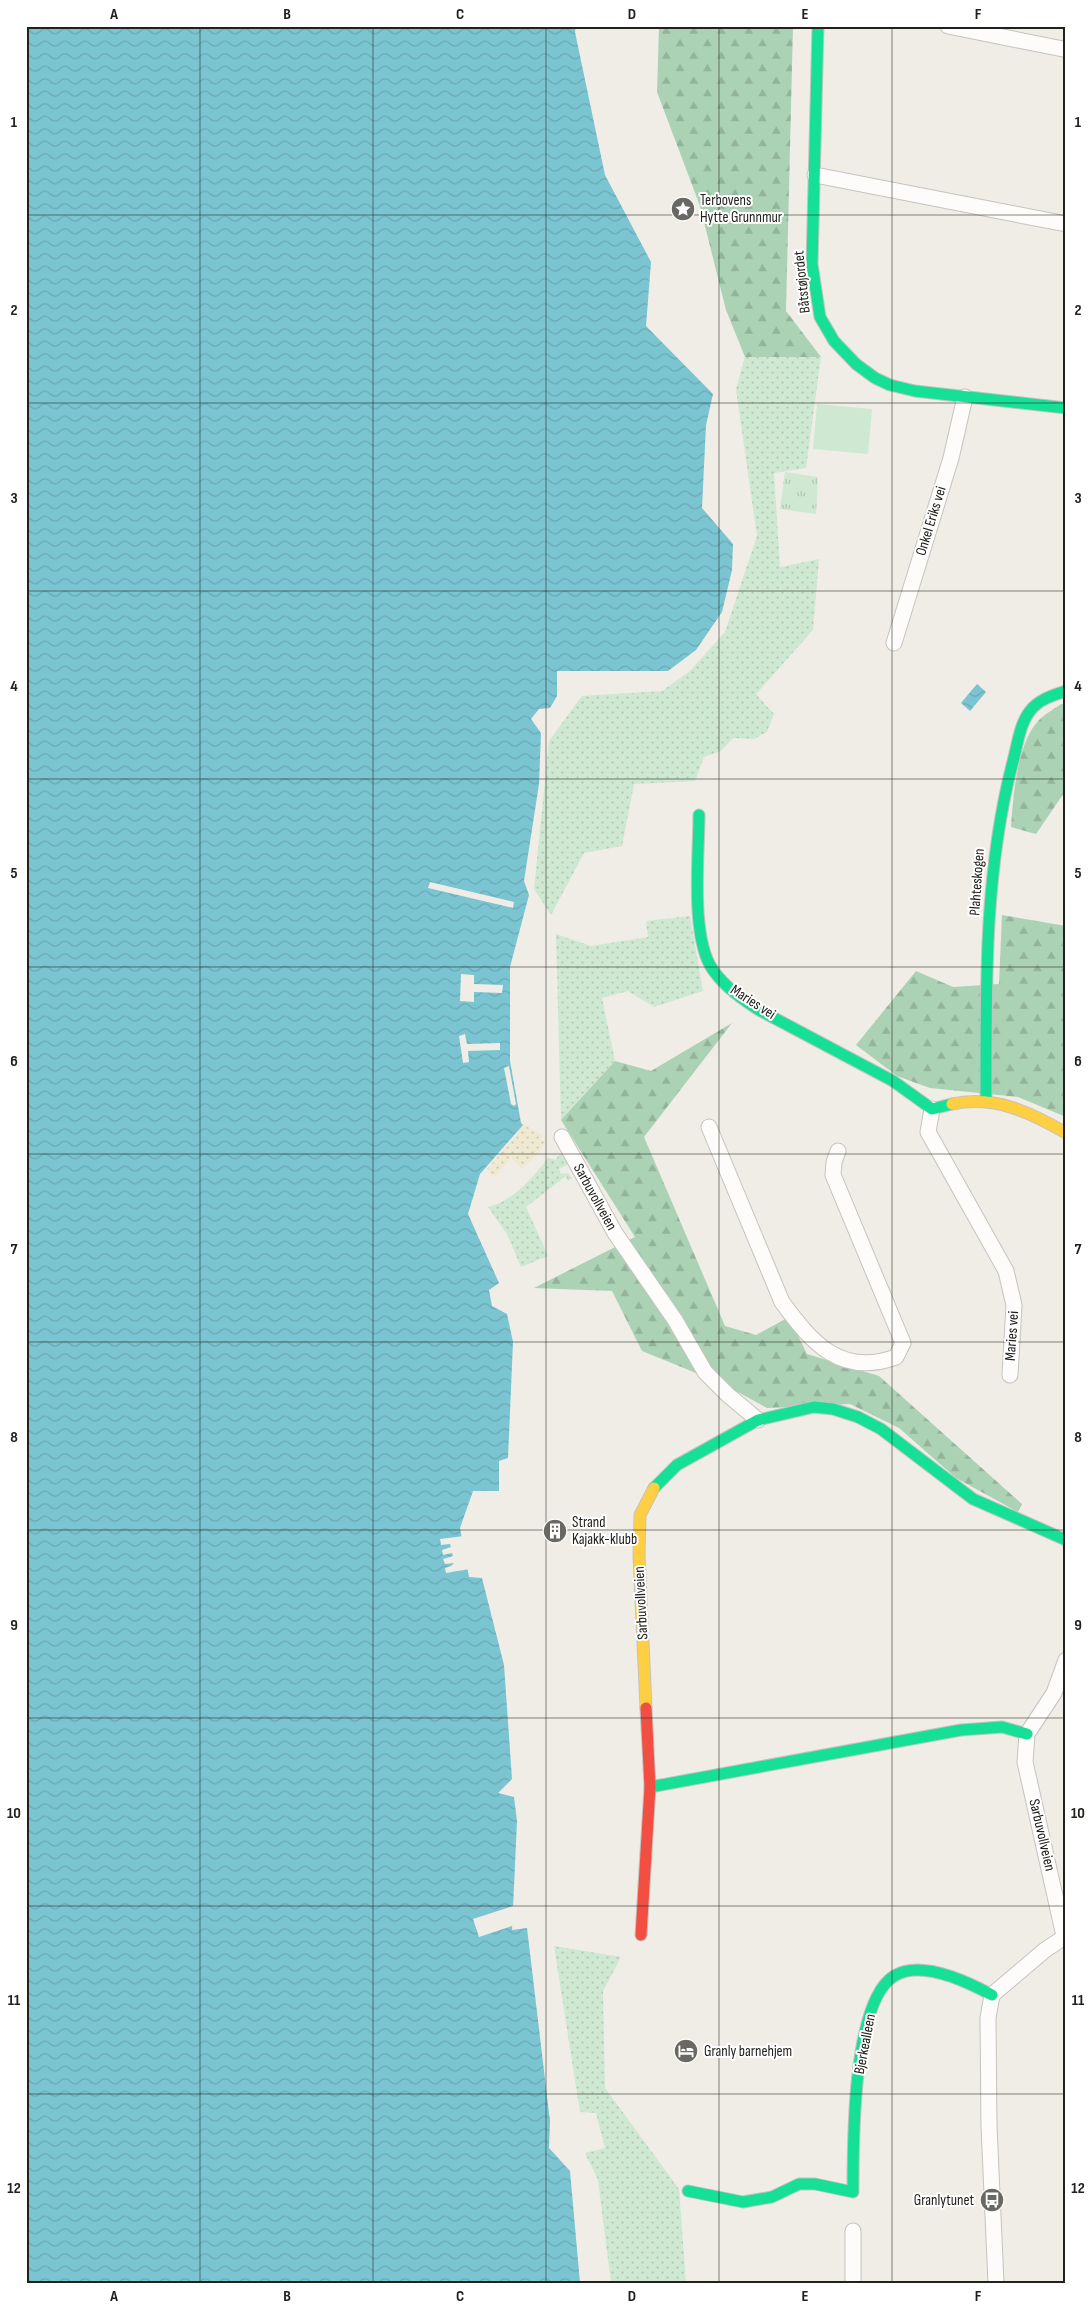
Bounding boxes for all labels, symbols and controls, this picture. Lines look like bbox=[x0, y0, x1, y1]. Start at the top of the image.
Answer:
text: A bbox=[109, 5, 118, 24]
text: B bbox=[283, 5, 291, 24]
text: C bbox=[456, 5, 464, 24]
text: D bbox=[628, 5, 636, 24]
text: E bbox=[802, 5, 809, 24]
text: F bbox=[975, 5, 982, 24]
text: 1 bbox=[11, 113, 18, 132]
text: 1 bbox=[1075, 113, 1082, 132]
place label: Terbovens Hytte Grunnmur bbox=[700, 191, 783, 227]
place icon: Terbovens Hytte Grunnmur bbox=[670, 196, 696, 222]
street label: Båtstøjordet bbox=[789, 249, 815, 314]
text: 2 bbox=[10, 301, 18, 320]
text: 2 bbox=[1074, 301, 1082, 320]
street label: Onkel Eriks vei bbox=[911, 484, 951, 558]
text: 3 bbox=[10, 489, 18, 508]
text: 3 bbox=[1074, 489, 1082, 508]
text: 4 bbox=[10, 677, 18, 696]
text: 4 bbox=[1074, 677, 1082, 696]
street label: Plahteskogen bbox=[965, 848, 989, 916]
text: 5 bbox=[10, 864, 18, 883]
text: 5 bbox=[1074, 864, 1082, 883]
street label: Maries vei bbox=[727, 980, 779, 1024]
text: 6 bbox=[10, 1052, 18, 1071]
text: 6 bbox=[1074, 1052, 1082, 1071]
street label: Sarbuvollveien bbox=[569, 1160, 621, 1234]
text: 7 bbox=[11, 1240, 18, 1259]
text: 7 bbox=[1075, 1240, 1082, 1259]
street label: Maries vei bbox=[1001, 1310, 1023, 1362]
text: 8 bbox=[10, 1428, 18, 1447]
text: 8 bbox=[1074, 1428, 1082, 1447]
place label: Strand Kajakk-klubb bbox=[572, 1513, 637, 1549]
building icon: Strand Kajakk-klubb bbox=[542, 1518, 568, 1544]
street label: Sarbuvollveien bbox=[630, 1566, 652, 1640]
text: 9 bbox=[10, 1616, 18, 1635]
text: 9 bbox=[1074, 1616, 1082, 1635]
street label: Sarbuvollveien bbox=[1024, 1797, 1060, 1873]
text: 10 bbox=[7, 1804, 21, 1823]
text: 10 bbox=[1071, 1804, 1085, 1823]
text: 11 bbox=[8, 1991, 21, 2010]
text: 11 bbox=[1072, 1991, 1085, 2010]
street label: Bjerkealleen bbox=[850, 2012, 880, 2076]
hotel icon: Granly barnehjem bbox=[673, 2038, 699, 2064]
place label: Granly barnehjem bbox=[704, 2042, 792, 2061]
text: 12 bbox=[7, 2179, 21, 2198]
text: 12 bbox=[1071, 2179, 1085, 2198]
bus stop icon: Granlytunet bbox=[979, 2187, 1005, 2213]
place label: Granlytunet bbox=[914, 2191, 974, 2210]
text: A bbox=[109, 2287, 118, 2306]
text: B bbox=[283, 2287, 291, 2306]
text: C bbox=[456, 2287, 464, 2306]
text: D bbox=[628, 2287, 636, 2306]
text: E bbox=[802, 2287, 809, 2306]
text: F bbox=[975, 2287, 982, 2306]

